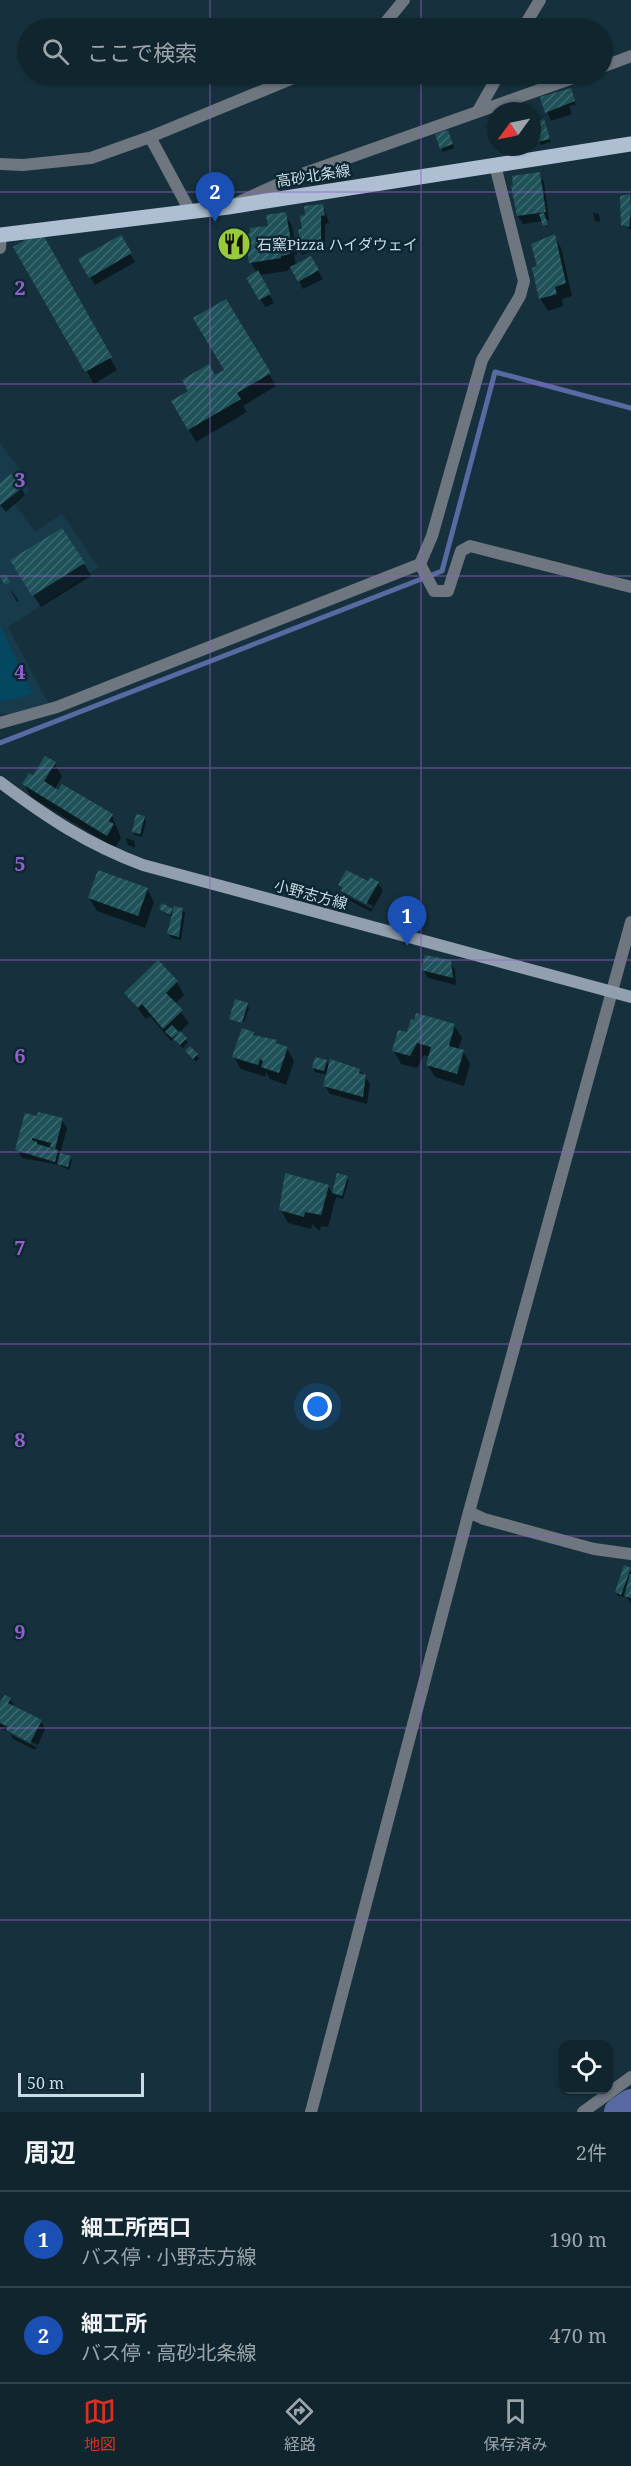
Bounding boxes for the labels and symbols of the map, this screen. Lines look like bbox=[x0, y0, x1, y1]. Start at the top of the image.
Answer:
north arrow bbox=[487, 102, 541, 156]
street label: 高砂北条線 bbox=[274, 159, 352, 191]
pin: 2 bbox=[196, 172, 234, 222]
restaurant icon: 石窯Pizza ハイダウェイ bbox=[216, 226, 252, 262]
place label: 石窯Pizza ハイダウェイ bbox=[257, 234, 418, 254]
text: 2 bbox=[14, 274, 26, 301]
text: 3 bbox=[14, 466, 26, 493]
text: 4 bbox=[14, 658, 26, 685]
text: 5 bbox=[14, 850, 26, 877]
street label: 小野志方線 bbox=[272, 875, 350, 913]
pin: 1 bbox=[388, 896, 426, 946]
text: 6 bbox=[14, 1042, 26, 1069]
text: 7 bbox=[14, 1234, 26, 1261]
your location bbox=[303, 1392, 332, 1421]
text: 8 bbox=[14, 1426, 26, 1453]
text: 9 bbox=[14, 1618, 26, 1645]
scale bar bbox=[18, 2070, 144, 2098]

